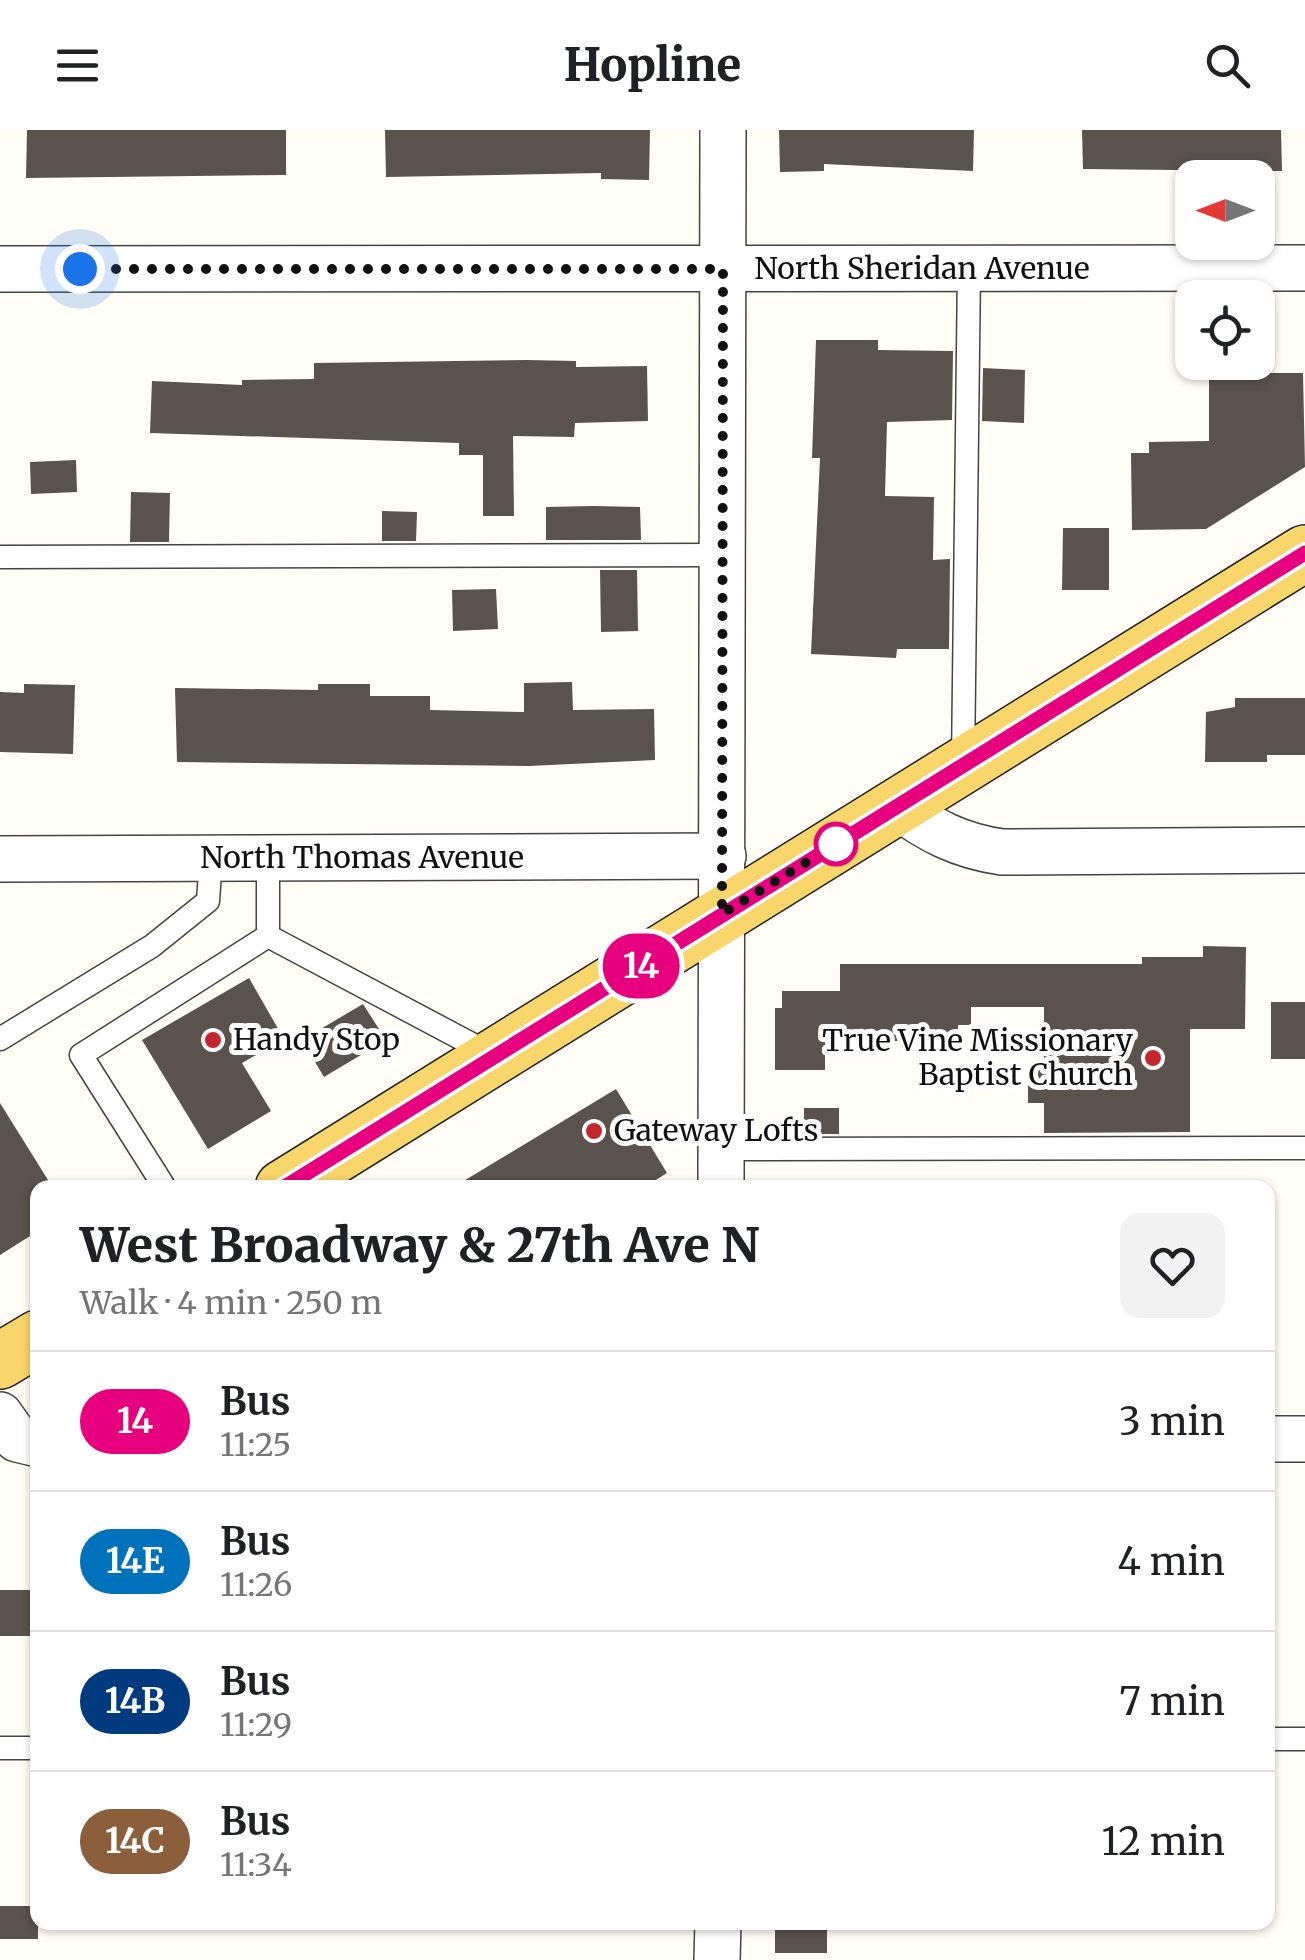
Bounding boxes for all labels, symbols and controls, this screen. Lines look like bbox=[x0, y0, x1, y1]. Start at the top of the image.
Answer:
text: Hopline bbox=[564, 37, 741, 93]
icon: menu bbox=[50, 38, 105, 93]
icon: search bbox=[1200, 38, 1255, 93]
north arrow bbox=[1175, 160, 1275, 260]
map controls bbox=[1175, 160, 1275, 380]
your location bbox=[55, 244, 105, 294]
street label: North Sheridan Avenue bbox=[754, 249, 1090, 287]
button: locate bbox=[1175, 280, 1275, 380]
unlabelled marker bbox=[815, 823, 857, 865]
street label: North Thomas Avenue bbox=[200, 838, 524, 876]
line badge: 14 bbox=[596, 934, 686, 998]
text: 14 bbox=[623, 944, 659, 988]
place label: Handy Stop bbox=[233, 1020, 400, 1058]
place label: True Vine Missionary Baptist Church bbox=[822, 1021, 1134, 1093]
marker: Handy Stop bbox=[202, 1029, 224, 1051]
marker: True Vine Missionary Baptist Church bbox=[1142, 1047, 1164, 1069]
place label: Gateway Lofts bbox=[614, 1111, 818, 1149]
marker: Gateway Lofts bbox=[583, 1120, 605, 1142]
button: heart bbox=[1120, 1213, 1225, 1318]
text: West Broadway & 27th Ave N bbox=[80, 1215, 759, 1275]
text: Walk · 4 min · 250 m bbox=[80, 1283, 382, 1323]
text: Bus bbox=[220, 1378, 290, 1425]
text: 3 min bbox=[1119, 1398, 1225, 1445]
text: 14 bbox=[117, 1399, 153, 1443]
text: 11:25 bbox=[220, 1425, 291, 1465]
text: Bus bbox=[220, 1518, 290, 1565]
text: 4 min bbox=[1117, 1538, 1225, 1585]
text: 14E bbox=[106, 1539, 164, 1583]
text: 11:26 bbox=[220, 1565, 292, 1605]
text: Bus bbox=[220, 1658, 290, 1705]
text: 7 min bbox=[1119, 1678, 1225, 1725]
text: 14B bbox=[105, 1679, 165, 1723]
text: 11:29 bbox=[220, 1705, 292, 1745]
text: Bus bbox=[220, 1798, 290, 1845]
text: 12 min bbox=[1102, 1818, 1225, 1865]
text: 14C bbox=[105, 1819, 165, 1863]
text: 11:34 bbox=[220, 1845, 292, 1885]

